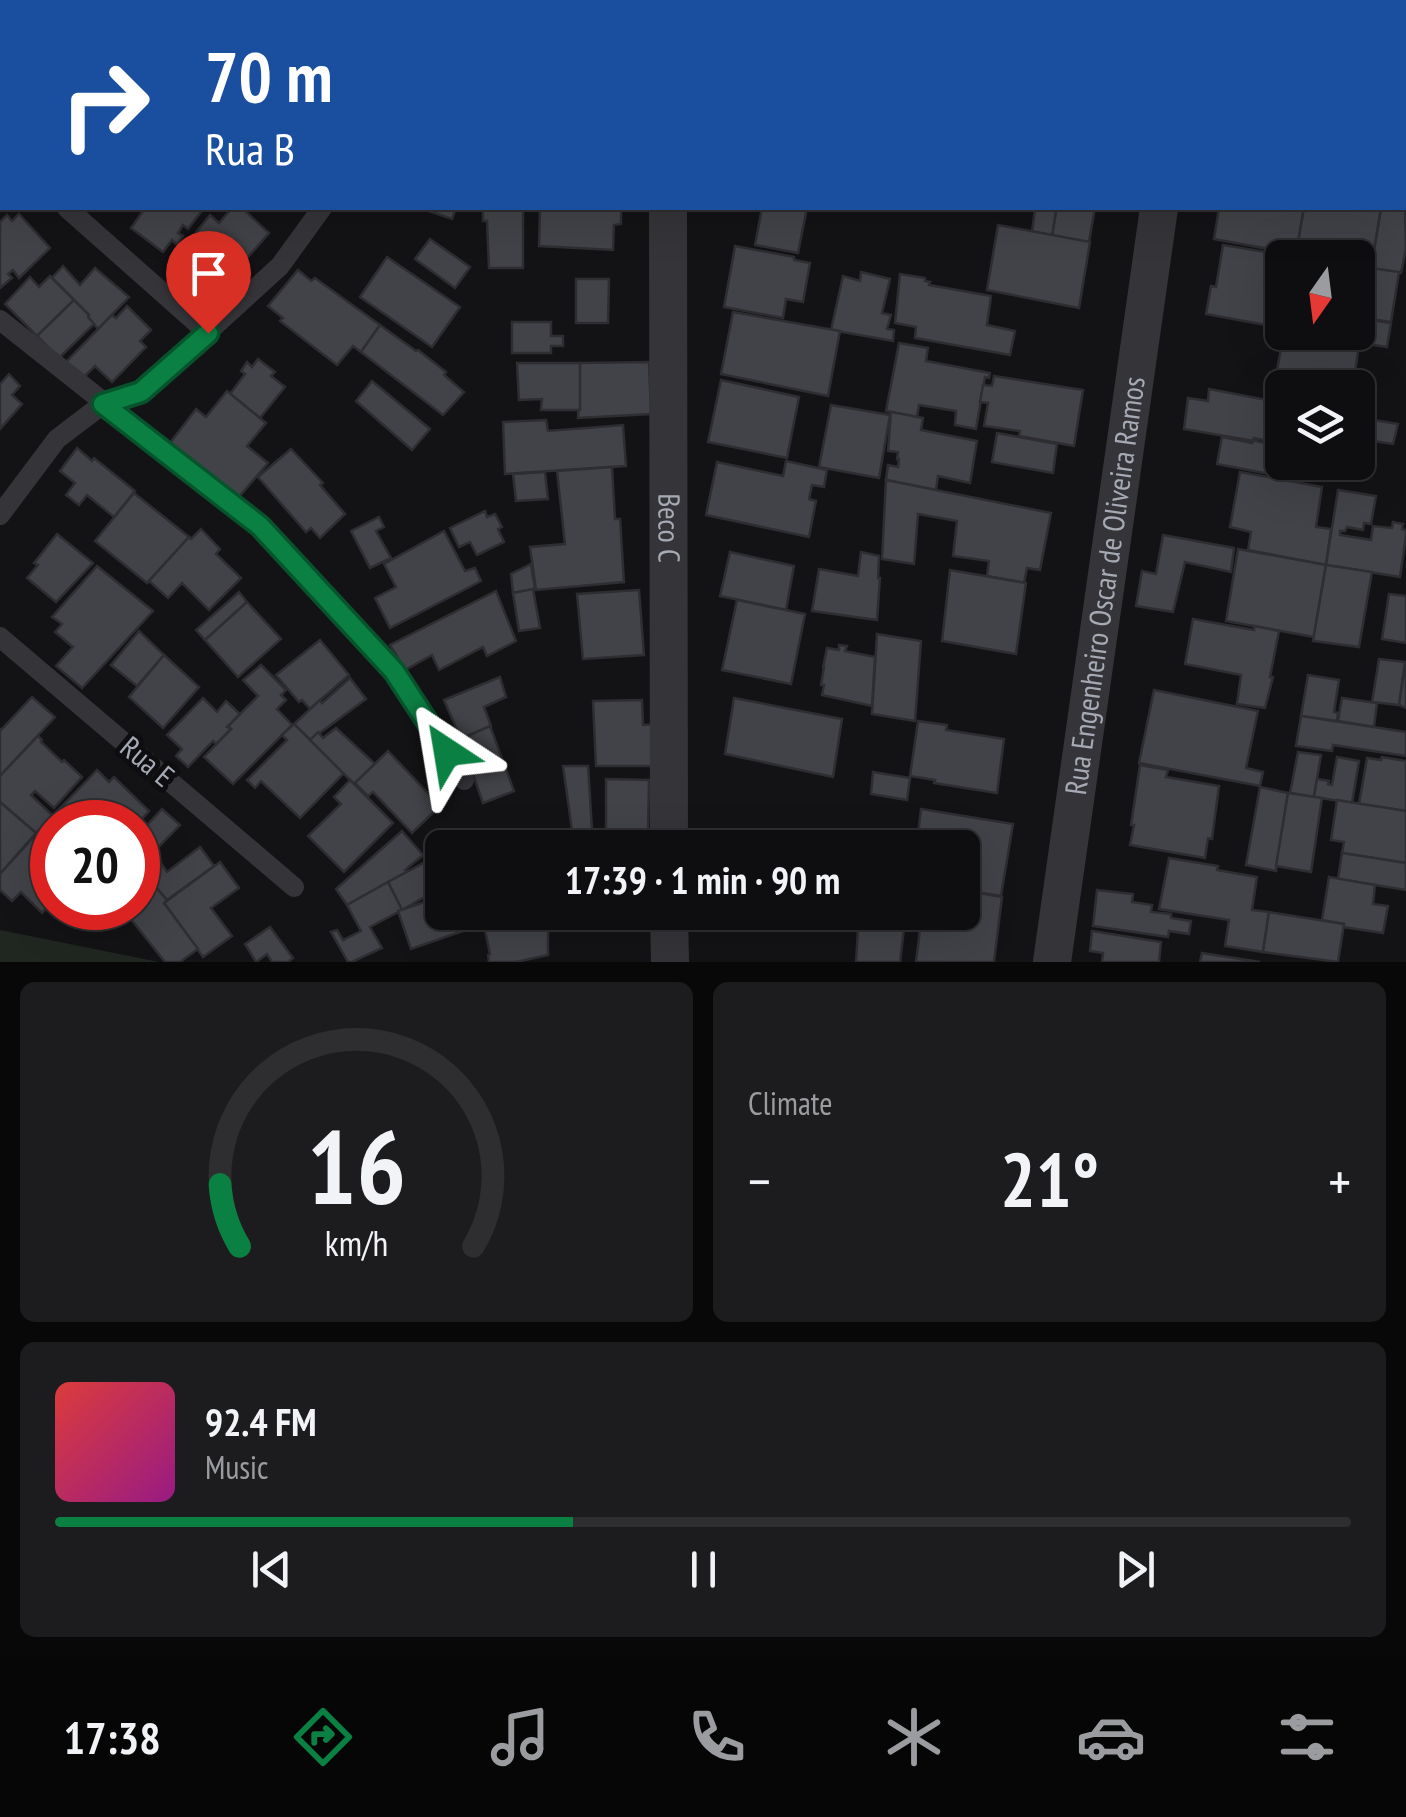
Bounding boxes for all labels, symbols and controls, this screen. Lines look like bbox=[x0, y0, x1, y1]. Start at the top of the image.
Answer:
text: 70 m bbox=[205, 31, 333, 121]
icon: right bbox=[40, 40, 170, 170]
text: Rua B bbox=[205, 119, 295, 177]
pin bbox=[166, 231, 251, 334]
north arrow bbox=[1265, 240, 1375, 350]
map controls bbox=[1265, 240, 1375, 480]
icon: arrive bbox=[181, 246, 236, 301]
button: layers bbox=[1265, 370, 1375, 480]
street label: Rua Engenheiro Oscar de Oliveira Ramos bbox=[1055, 374, 1153, 797]
street label: Beco C bbox=[650, 493, 690, 563]
position arrow bbox=[395, 700, 499, 804]
street label: Rua E bbox=[113, 727, 183, 795]
speed limit sign: 20 bbox=[30, 800, 160, 930]
text: 17:39 · 1 min · 90 m bbox=[565, 855, 840, 904]
text: Climate bbox=[748, 1082, 832, 1124]
text: 16 bbox=[307, 1098, 406, 1233]
text: 21° bbox=[1000, 1131, 1099, 1228]
text: − bbox=[748, 1145, 771, 1216]
text: + bbox=[1328, 1145, 1351, 1216]
text: km/h bbox=[325, 1220, 388, 1266]
text: 92.4 FM bbox=[205, 1397, 317, 1446]
text: Music bbox=[205, 1446, 268, 1488]
icon: previous bbox=[244, 1542, 299, 1597]
icon: pause bbox=[676, 1542, 731, 1597]
icon: next bbox=[1108, 1542, 1163, 1597]
icon: directions bbox=[288, 1702, 358, 1772]
icon: music bbox=[485, 1702, 555, 1772]
icon: phone bbox=[682, 1702, 752, 1772]
icon: climate bbox=[879, 1702, 949, 1772]
icon: car bbox=[1076, 1702, 1146, 1772]
icon: filters bbox=[1272, 1702, 1342, 1772]
text: 17:38 bbox=[63, 1708, 161, 1766]

